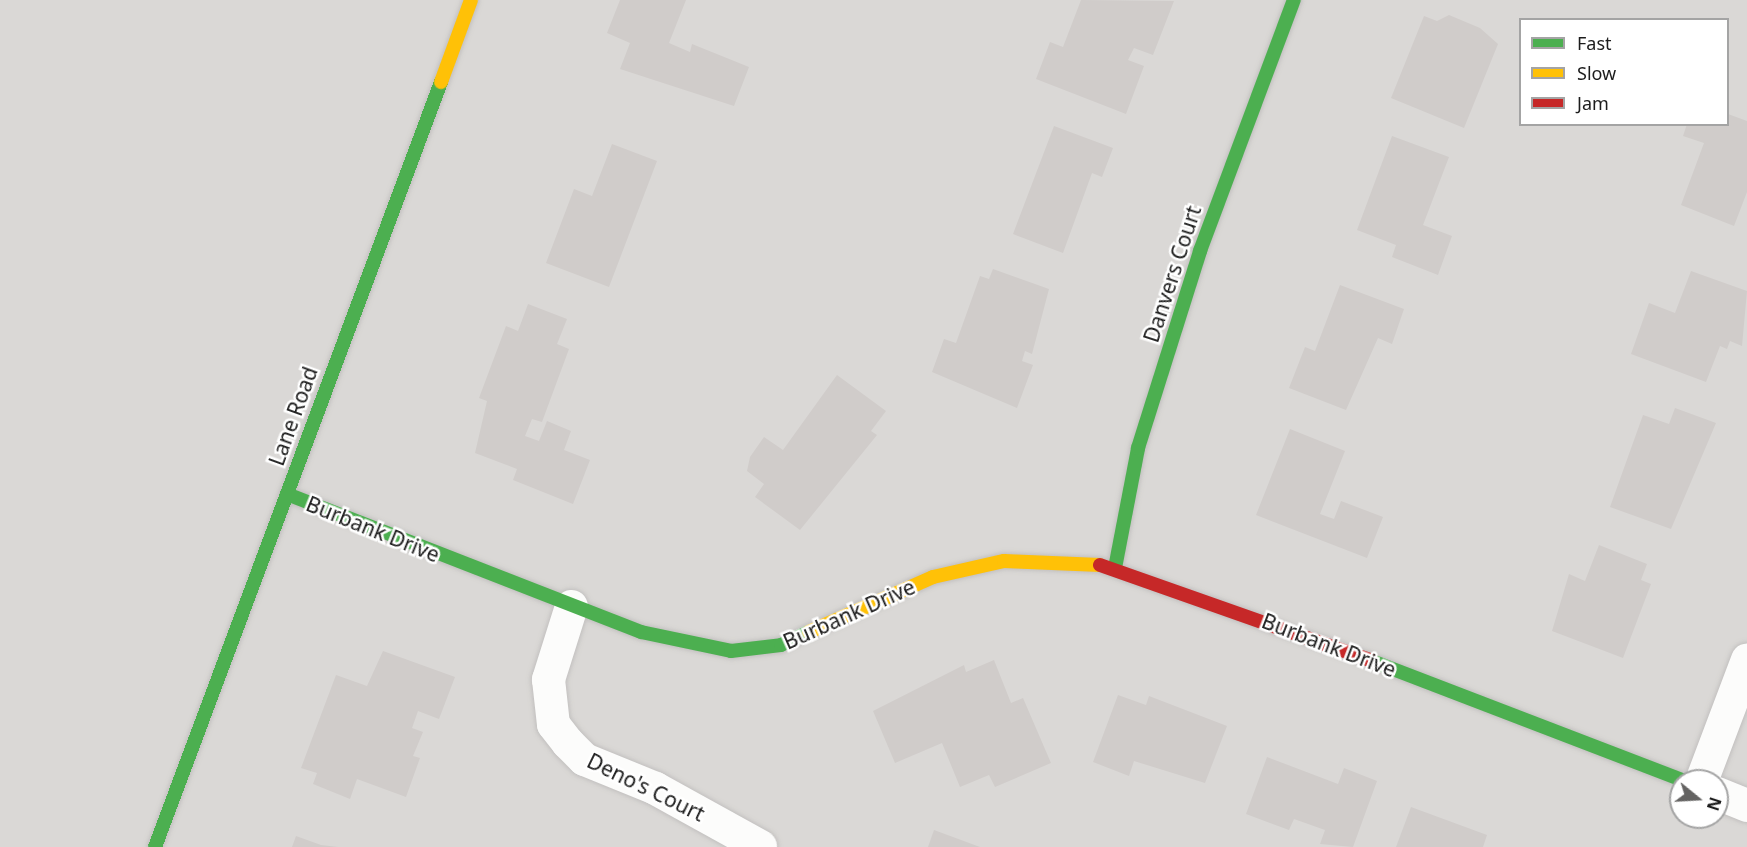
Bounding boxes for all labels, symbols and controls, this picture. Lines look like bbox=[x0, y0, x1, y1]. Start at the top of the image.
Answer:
legend bbox=[1519, 18, 1729, 126]
text: Fast bbox=[1577, 31, 1612, 55]
text: Slow bbox=[1577, 61, 1616, 85]
text: Jam bbox=[1577, 91, 1609, 115]
street label: Danvers Court bbox=[1138, 203, 1206, 345]
street label: Lane Road bbox=[263, 363, 323, 469]
street label: Burbank Drive bbox=[303, 491, 443, 567]
street label: Burbank Drive bbox=[779, 574, 919, 654]
street label: Burbank Drive bbox=[1258, 608, 1400, 682]
street label: Deno's Court bbox=[583, 748, 709, 826]
north arrow bbox=[1669, 769, 1729, 829]
text: N bbox=[1702, 794, 1727, 814]

